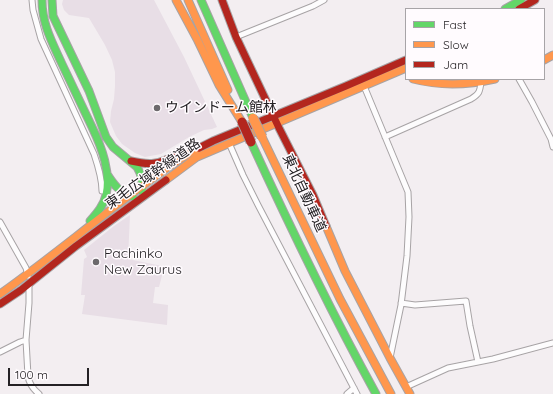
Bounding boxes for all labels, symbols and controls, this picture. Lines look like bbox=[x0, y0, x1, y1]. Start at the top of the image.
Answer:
legend bbox=[405, 8, 545, 80]
text: Fast bbox=[443, 17, 467, 32]
text: Slow bbox=[443, 37, 469, 52]
text: Jam bbox=[443, 57, 468, 72]
place label: ウインドーム館林 bbox=[165, 100, 277, 116]
marker: ウインドーム館林 bbox=[152, 103, 162, 113]
street label: 東毛広域幹線道路 bbox=[102, 135, 204, 213]
street label: 東北自動車道 bbox=[279, 151, 329, 235]
place label: Pachinko New Zaurus bbox=[104, 246, 182, 278]
marker: Pachinko New Zaurus bbox=[91, 257, 101, 267]
scale bar bbox=[10, 360, 91, 386]
text: 100 m bbox=[15, 367, 48, 382]

